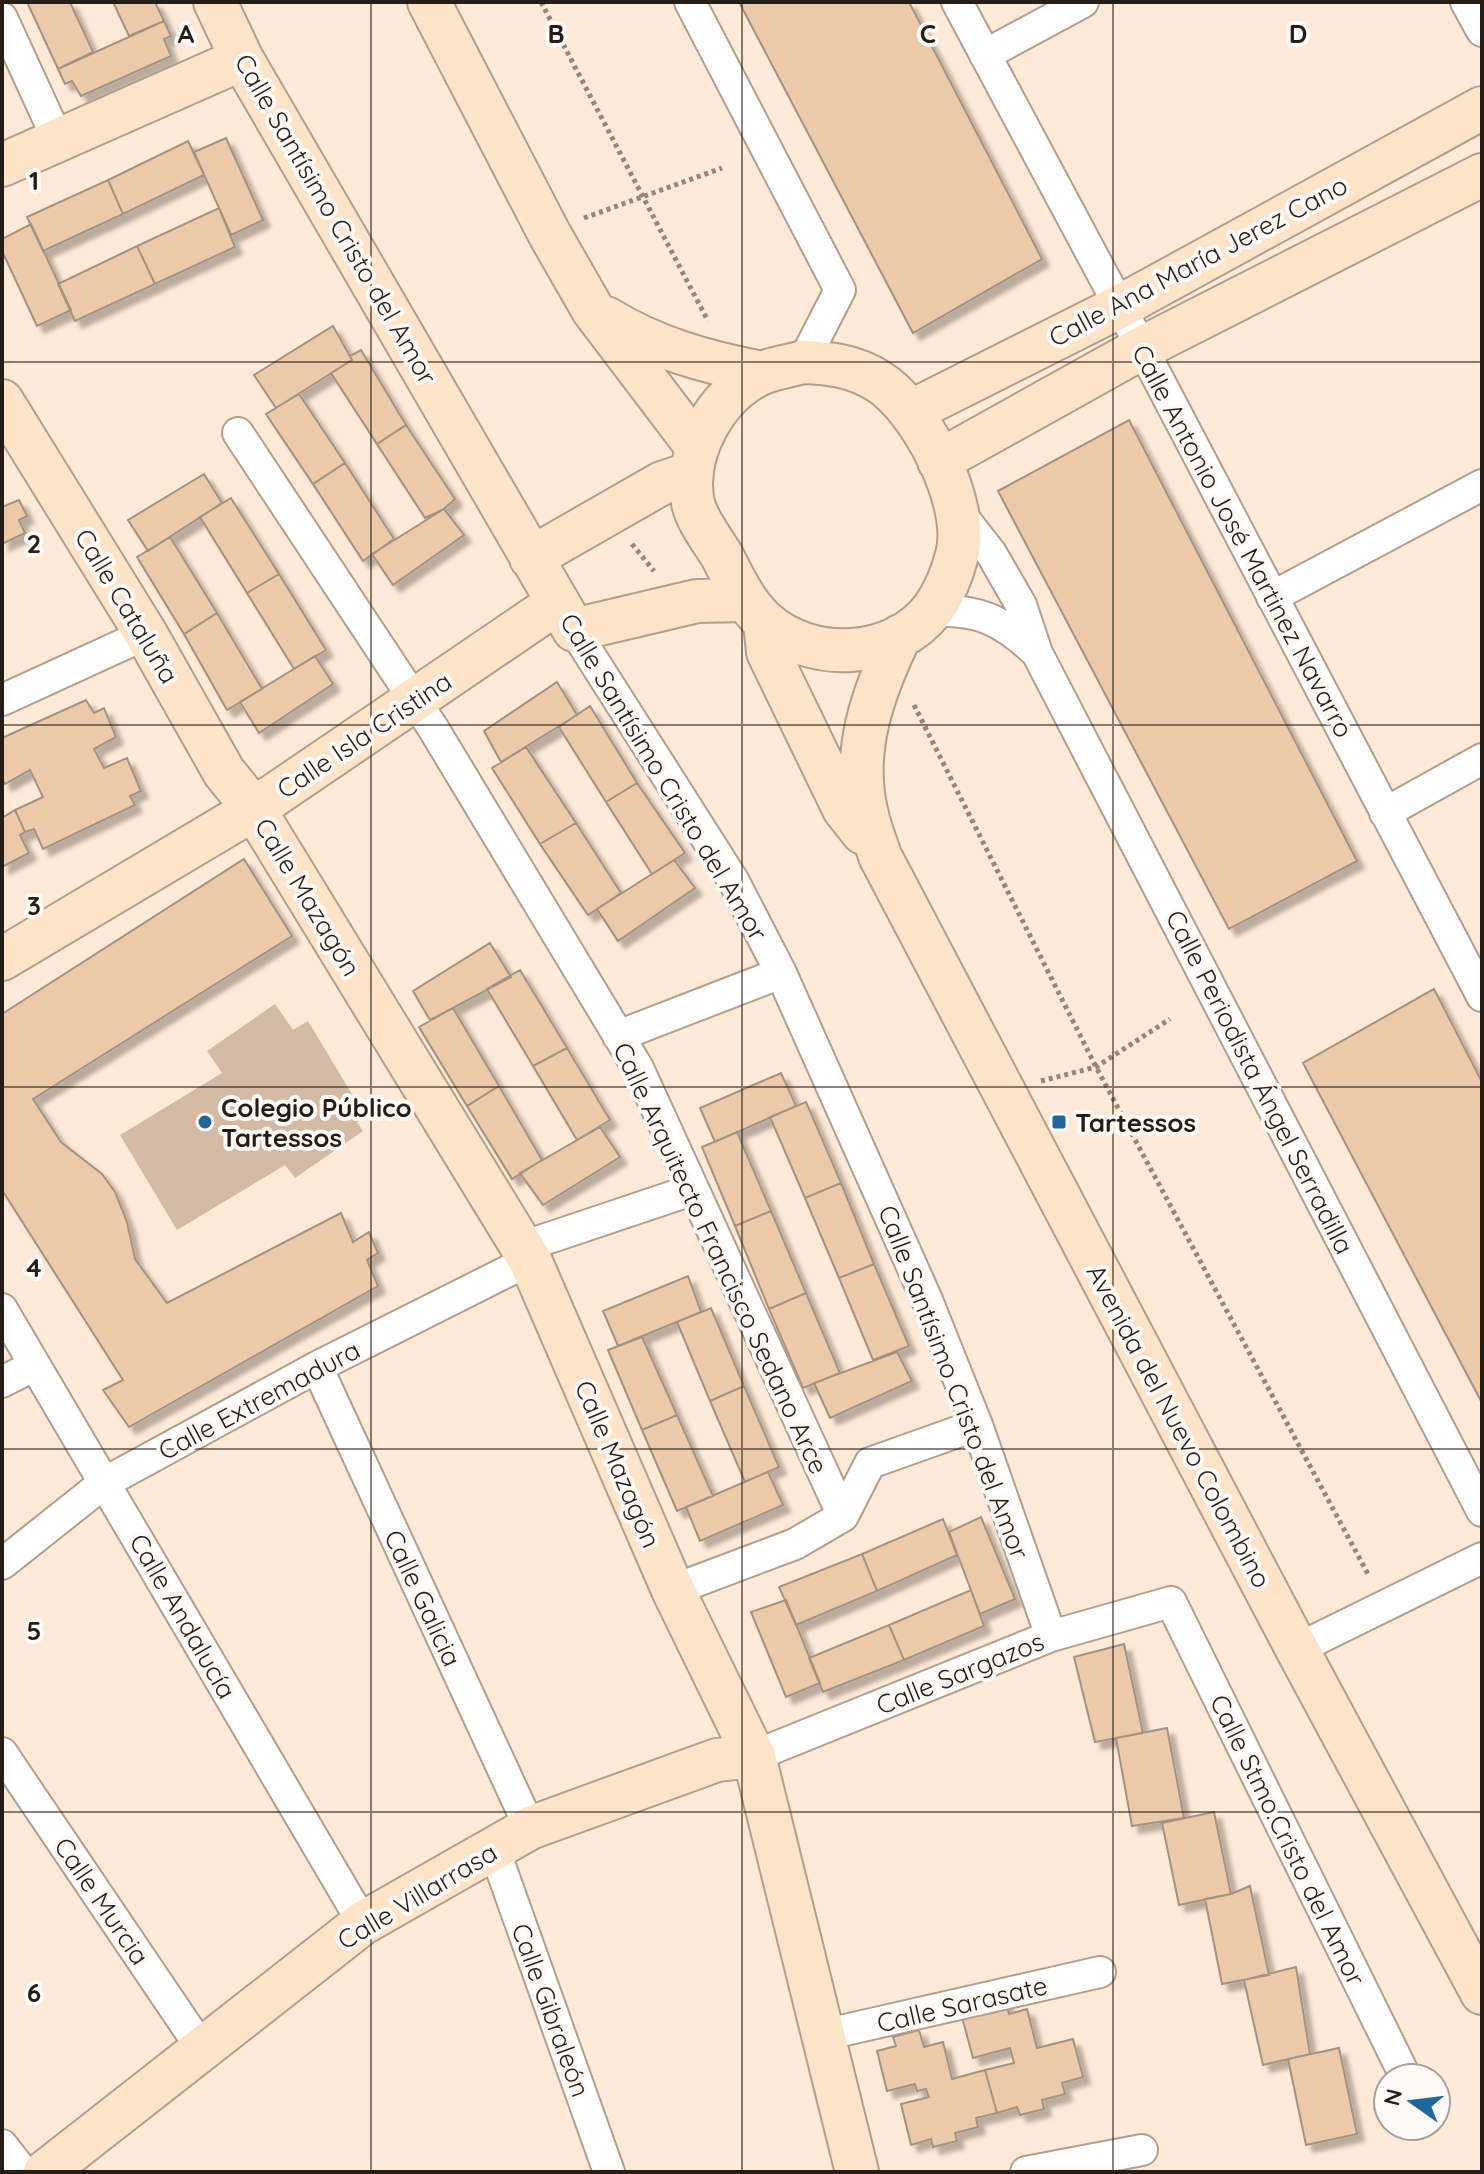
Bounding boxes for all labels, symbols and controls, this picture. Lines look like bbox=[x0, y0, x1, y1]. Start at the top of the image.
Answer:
text: A bbox=[178, 17, 195, 50]
text: B bbox=[547, 17, 565, 50]
text: C bbox=[920, 17, 936, 50]
text: D bbox=[1289, 17, 1307, 50]
street label: Calle Santísimo Cristo del Amor bbox=[228, 48, 444, 390]
text: 1 bbox=[29, 164, 39, 197]
street label: Calle Ana María Jerez Cano bbox=[1043, 168, 1353, 354]
street label: Calle Antonio José Martinez Navarro bbox=[1125, 339, 1361, 743]
street label: Calle Cataluña bbox=[68, 523, 186, 689]
text: 2 bbox=[27, 527, 41, 560]
street label: Calle Santísimo Cristo del Amor bbox=[553, 607, 775, 947]
street label: Calle Isla Cristina bbox=[270, 664, 458, 806]
street label: Calle Mazagón bbox=[248, 812, 368, 982]
text: 3 bbox=[27, 889, 41, 922]
street label: Calle Periodista Ángel Serradilla bbox=[1159, 904, 1361, 1260]
street label: Calle Arquitecto Francisco Sedano Arce bbox=[606, 1037, 836, 1479]
place label: Colegio Público Tartessos bbox=[221, 1091, 412, 1154]
place label: Tartessos bbox=[1075, 1106, 1196, 1139]
marker: Colegio Público Tartessos bbox=[196, 1113, 214, 1131]
marker: Tartessos bbox=[1050, 1113, 1068, 1131]
street label: Calle Santísimo Cristo del Amor bbox=[871, 1200, 1037, 1564]
text: 4 bbox=[26, 1251, 42, 1284]
street label: Avenida del Nuevo Colombino bbox=[1080, 1259, 1278, 1593]
street label: Calle Extremadura bbox=[152, 1333, 366, 1467]
street label: Calle Mazagón bbox=[568, 1375, 668, 1553]
street label: Calle Galicia bbox=[377, 1525, 469, 1671]
street label: Calle Andalucía bbox=[122, 1528, 244, 1704]
text: 5 bbox=[27, 1614, 41, 1647]
street label: Calle Sargazos bbox=[871, 1624, 1049, 1722]
street label: Calle Stmo.Cristo del Amor bbox=[1203, 1689, 1373, 1991]
street label: Calle Murcia bbox=[47, 1831, 157, 1971]
street label: Calle Villarrasa bbox=[331, 1835, 503, 1957]
street label: Calle Gibraleón bbox=[504, 1919, 598, 2101]
street label: Calle Sarasate bbox=[874, 1968, 1050, 2040]
text: 6 bbox=[27, 1976, 41, 2009]
north arrow bbox=[1372, 2062, 1452, 2142]
text: N bbox=[1377, 2086, 1408, 2108]

